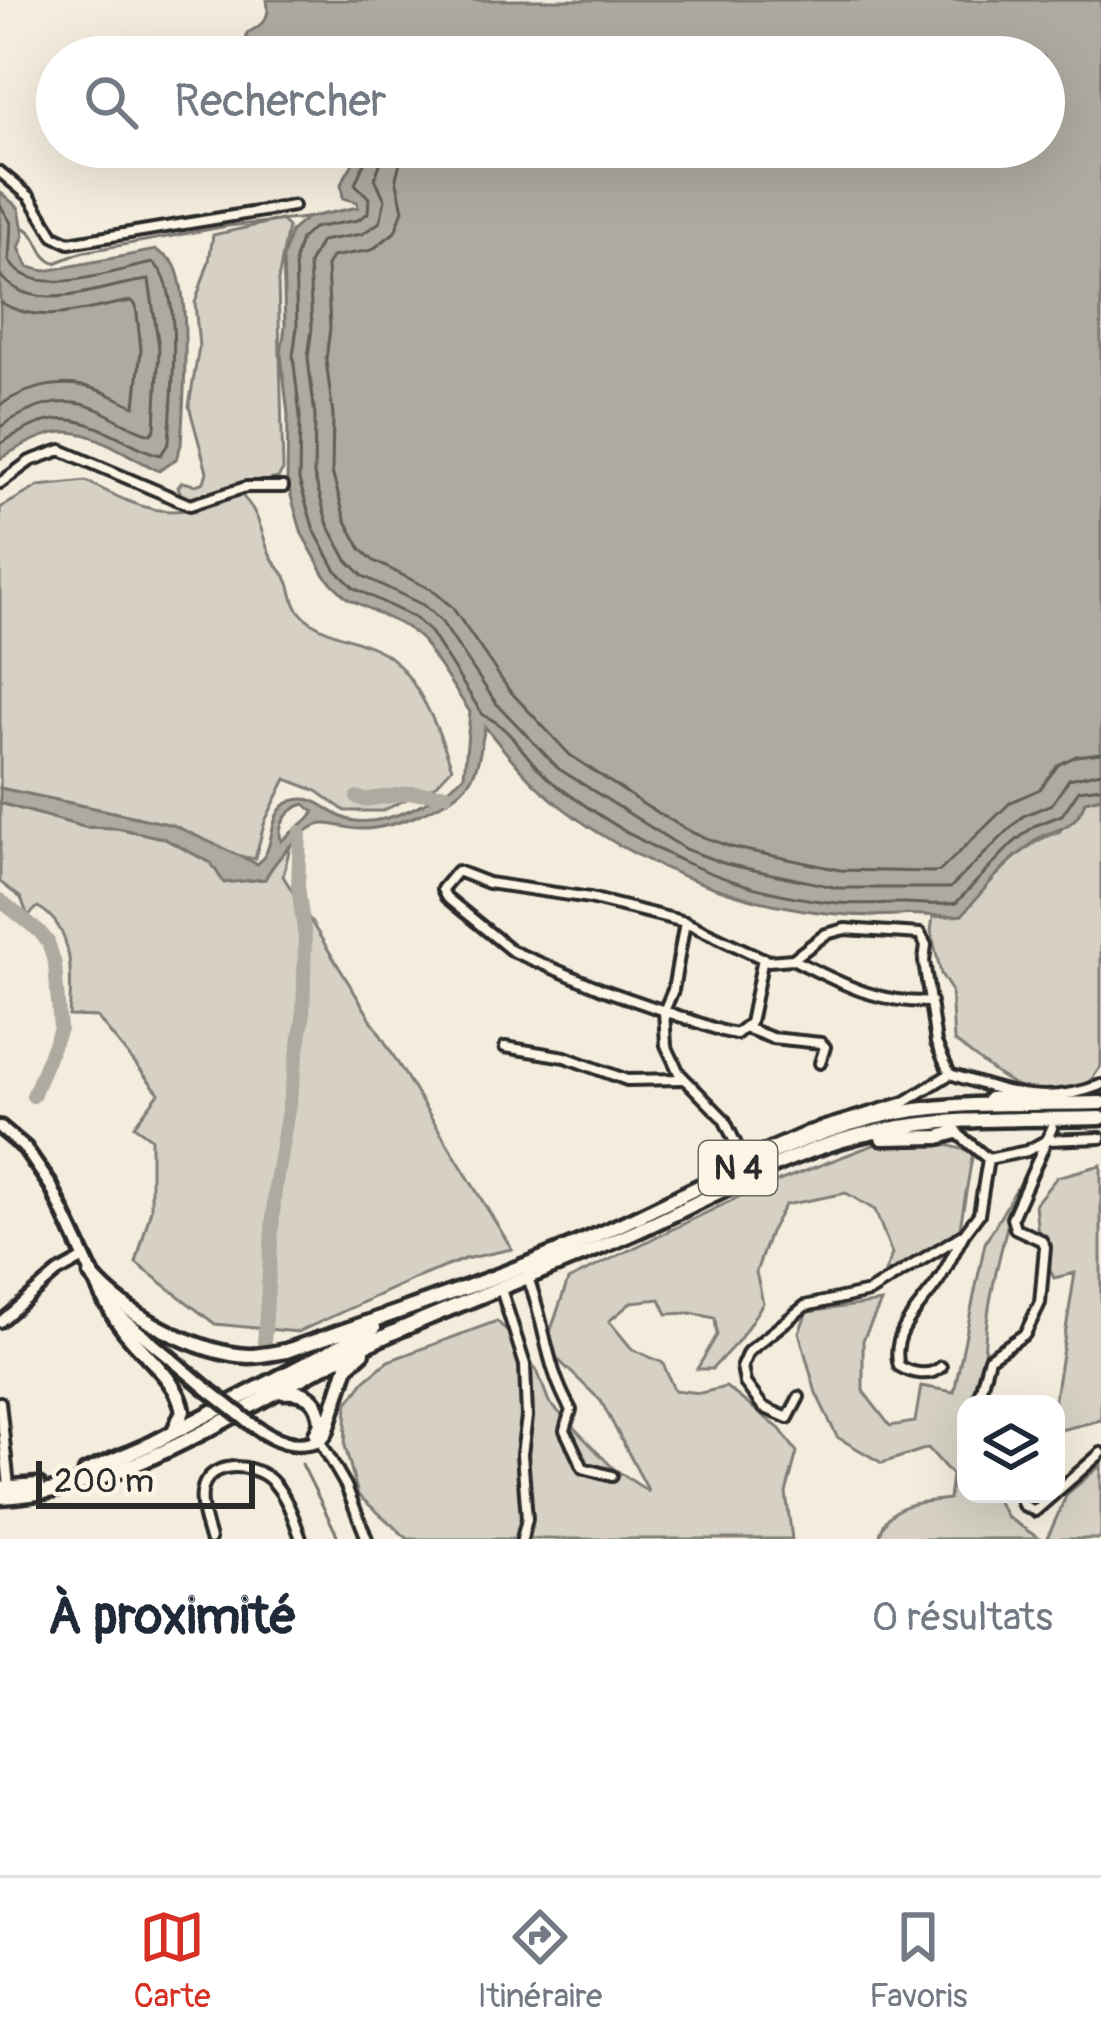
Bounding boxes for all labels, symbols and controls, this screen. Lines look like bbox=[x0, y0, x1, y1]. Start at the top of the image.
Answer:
search box bbox=[36, 36, 1065, 168]
icon: search bbox=[78, 69, 144, 135]
text: Rechercher bbox=[174, 74, 387, 130]
road number: N 4 bbox=[699, 1141, 777, 1195]
map controls bbox=[957, 1395, 1065, 1503]
button: layers bbox=[957, 1395, 1065, 1503]
scale bar bbox=[36, 1455, 255, 1508]
text: 200 m bbox=[54, 1461, 154, 1502]
text: À proximité bbox=[48, 1585, 297, 1649]
text: 0 résultats bbox=[872, 1593, 1053, 1642]
tab: Carte bbox=[133, 1904, 211, 2017]
tab: Itinéraire bbox=[478, 1904, 602, 2017]
tab: Favoris bbox=[869, 1904, 967, 2017]

